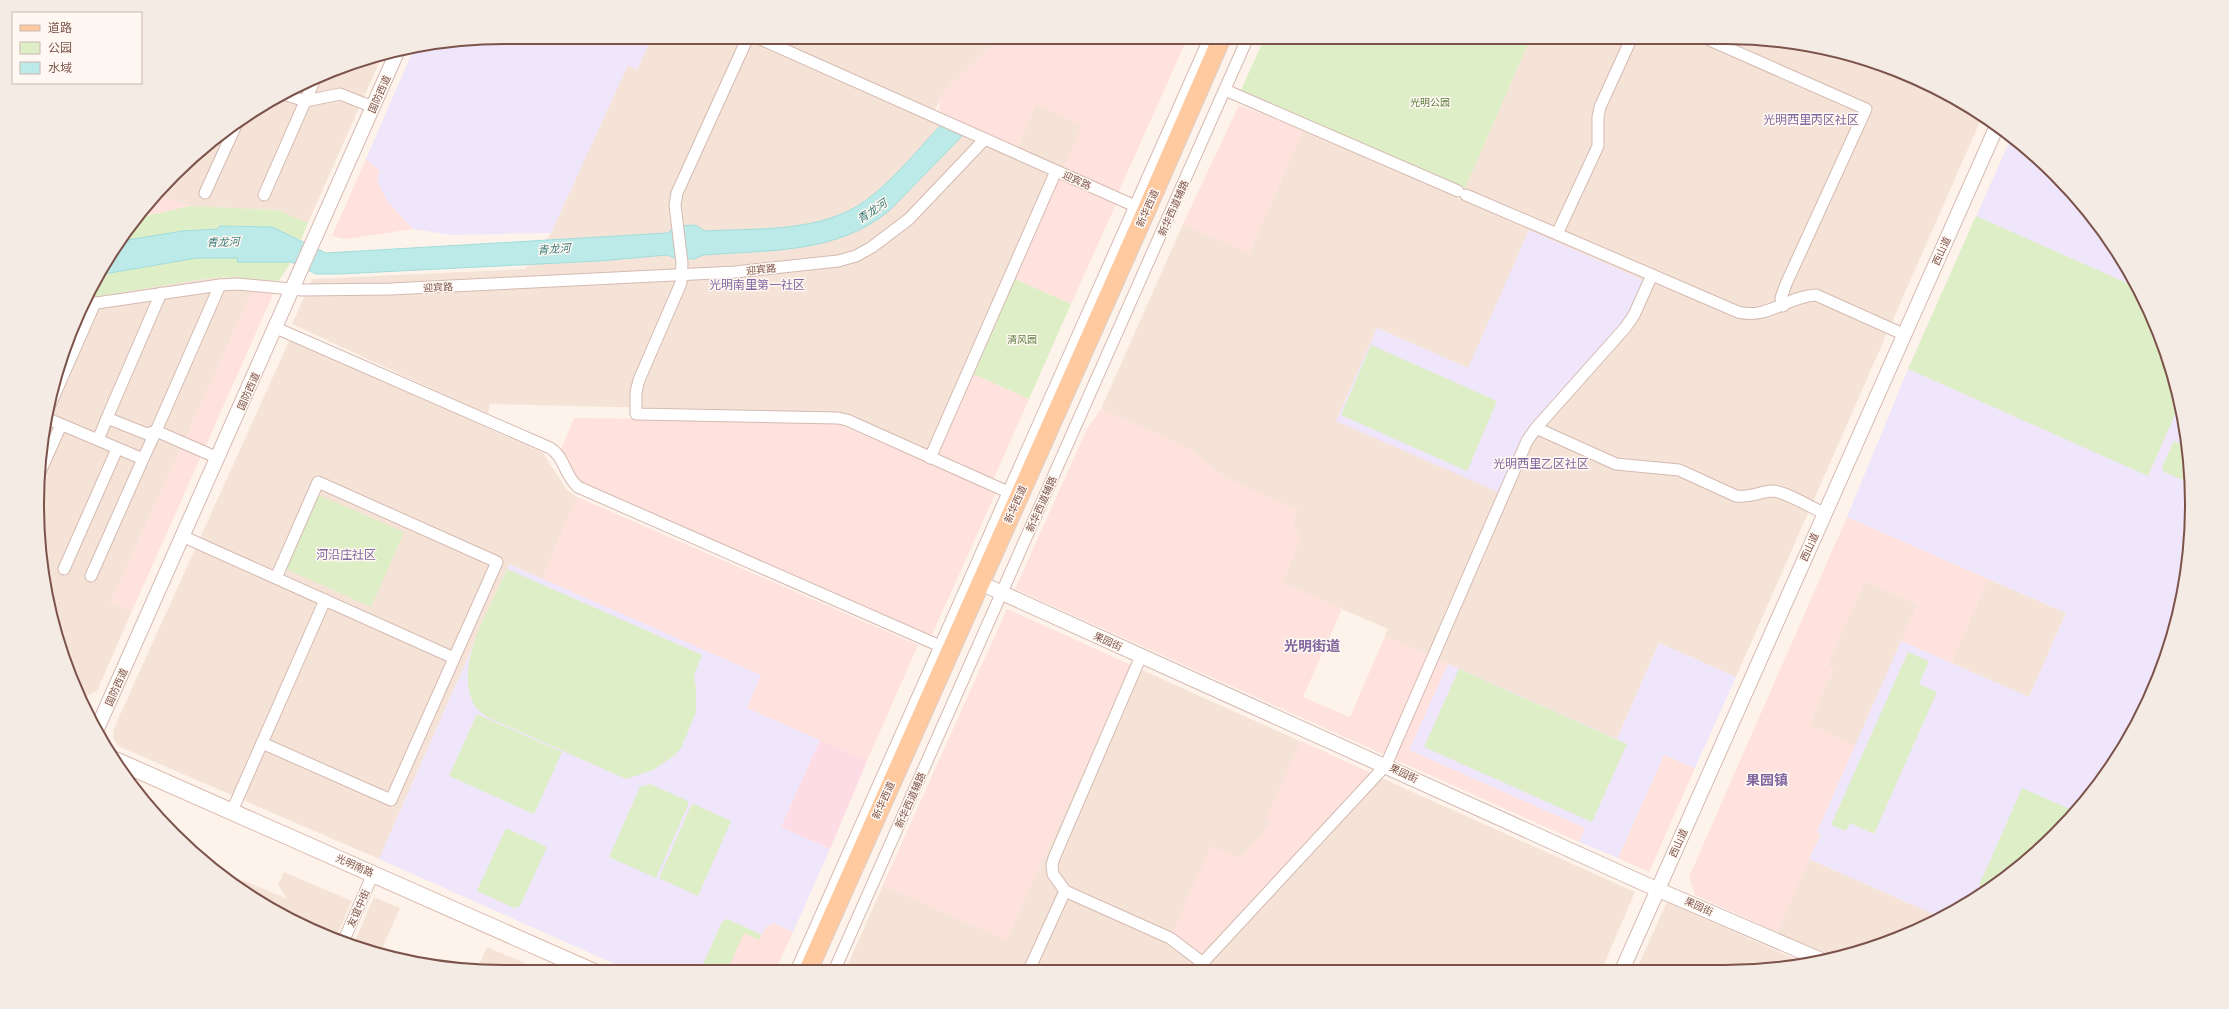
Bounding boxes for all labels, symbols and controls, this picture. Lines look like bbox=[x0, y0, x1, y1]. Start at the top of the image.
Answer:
legend bbox=[12, 12, 142, 84]
text: 道路 bbox=[48, 20, 72, 35]
text: 公园 bbox=[48, 40, 72, 55]
text: 水域 bbox=[48, 60, 72, 75]
street label: 国防西道 bbox=[365, 73, 394, 115]
park label: 光明公园 bbox=[1410, 96, 1450, 109]
district label: 光明西里丙区社区 bbox=[1763, 112, 1859, 127]
street label: 迎宾路 bbox=[1060, 168, 1093, 192]
street label: 新华西道辅路 bbox=[1155, 178, 1192, 238]
street label: 新华西道 bbox=[1133, 187, 1162, 229]
water label: 青龙河 bbox=[854, 195, 891, 226]
water label: 青龙河 bbox=[206, 234, 242, 250]
street label: 西山道 bbox=[1929, 235, 1953, 268]
water label: 青龙河 bbox=[537, 241, 573, 257]
street label: 迎宾路 bbox=[745, 261, 777, 278]
district label: 光明南里第一社区 bbox=[709, 277, 805, 292]
street label: 迎宾路 bbox=[423, 280, 453, 295]
park label: 清风园 bbox=[1007, 333, 1037, 346]
street label: 国防西道 bbox=[234, 370, 263, 412]
district label: 光明西里乙区社区 bbox=[1493, 456, 1589, 471]
street label: 新华西道辅路 bbox=[1023, 474, 1060, 534]
street label: 新华西道 bbox=[1001, 483, 1030, 525]
street label: 西山道 bbox=[1797, 531, 1821, 564]
district label: 河沿庄社区 bbox=[316, 547, 376, 562]
street label: 果园街 bbox=[1091, 629, 1124, 653]
district label: 光明街道 bbox=[1284, 637, 1340, 655]
street label: 国防西道 bbox=[102, 666, 131, 708]
street label: 果园街 bbox=[1387, 761, 1420, 786]
street label: 新华西道辅路 bbox=[892, 770, 929, 830]
district label: 果园镇 bbox=[1746, 771, 1788, 789]
street label: 新华西道 bbox=[869, 779, 898, 821]
street label: 西山道 bbox=[1666, 827, 1690, 860]
street label: 光明南路 bbox=[334, 851, 376, 880]
street label: 友谊中街 bbox=[344, 887, 373, 929]
street label: 果园街 bbox=[1682, 894, 1715, 918]

